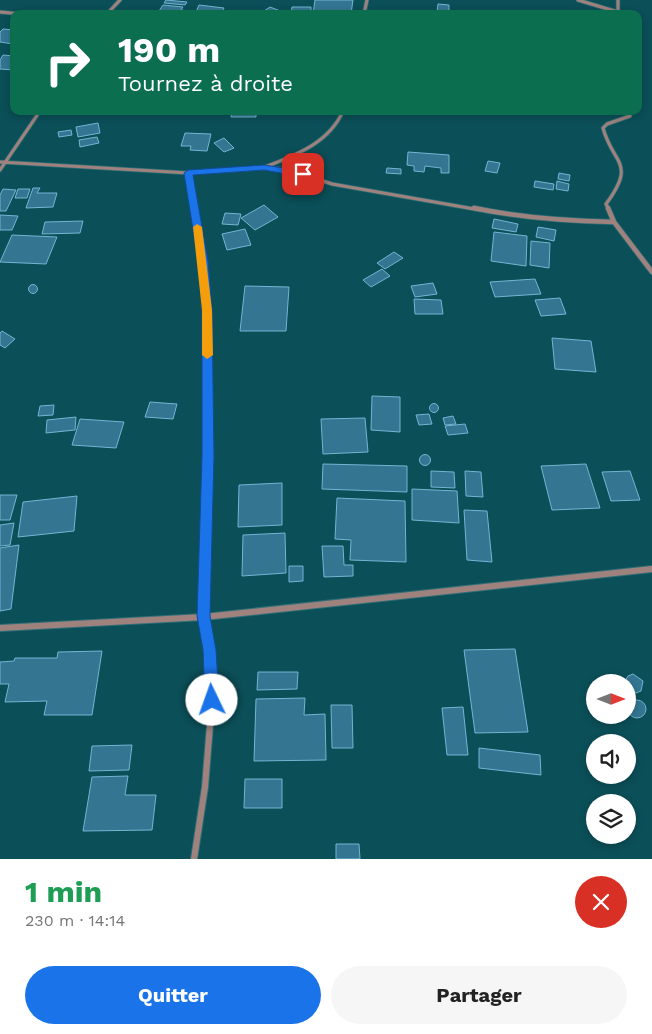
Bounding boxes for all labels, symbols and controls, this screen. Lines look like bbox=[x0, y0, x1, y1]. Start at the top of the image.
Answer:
text: 190 m bbox=[118, 29, 220, 71]
icon: right bbox=[35, 30, 100, 95]
text: Tournez à droite bbox=[118, 71, 293, 96]
pin bbox=[282, 153, 324, 195]
icon: arrive bbox=[289, 160, 317, 188]
position arrow bbox=[185, 673, 237, 725]
north arrow bbox=[586, 674, 636, 724]
map controls bbox=[586, 674, 636, 844]
button: sound bbox=[586, 734, 636, 784]
button: layers bbox=[586, 794, 636, 844]
text: 1 min bbox=[25, 874, 102, 909]
button: close bbox=[575, 876, 627, 928]
text: 230 m · 14:14 bbox=[25, 911, 125, 930]
button: Quitter bbox=[25, 966, 321, 1024]
button: Partager bbox=[331, 966, 627, 1024]

